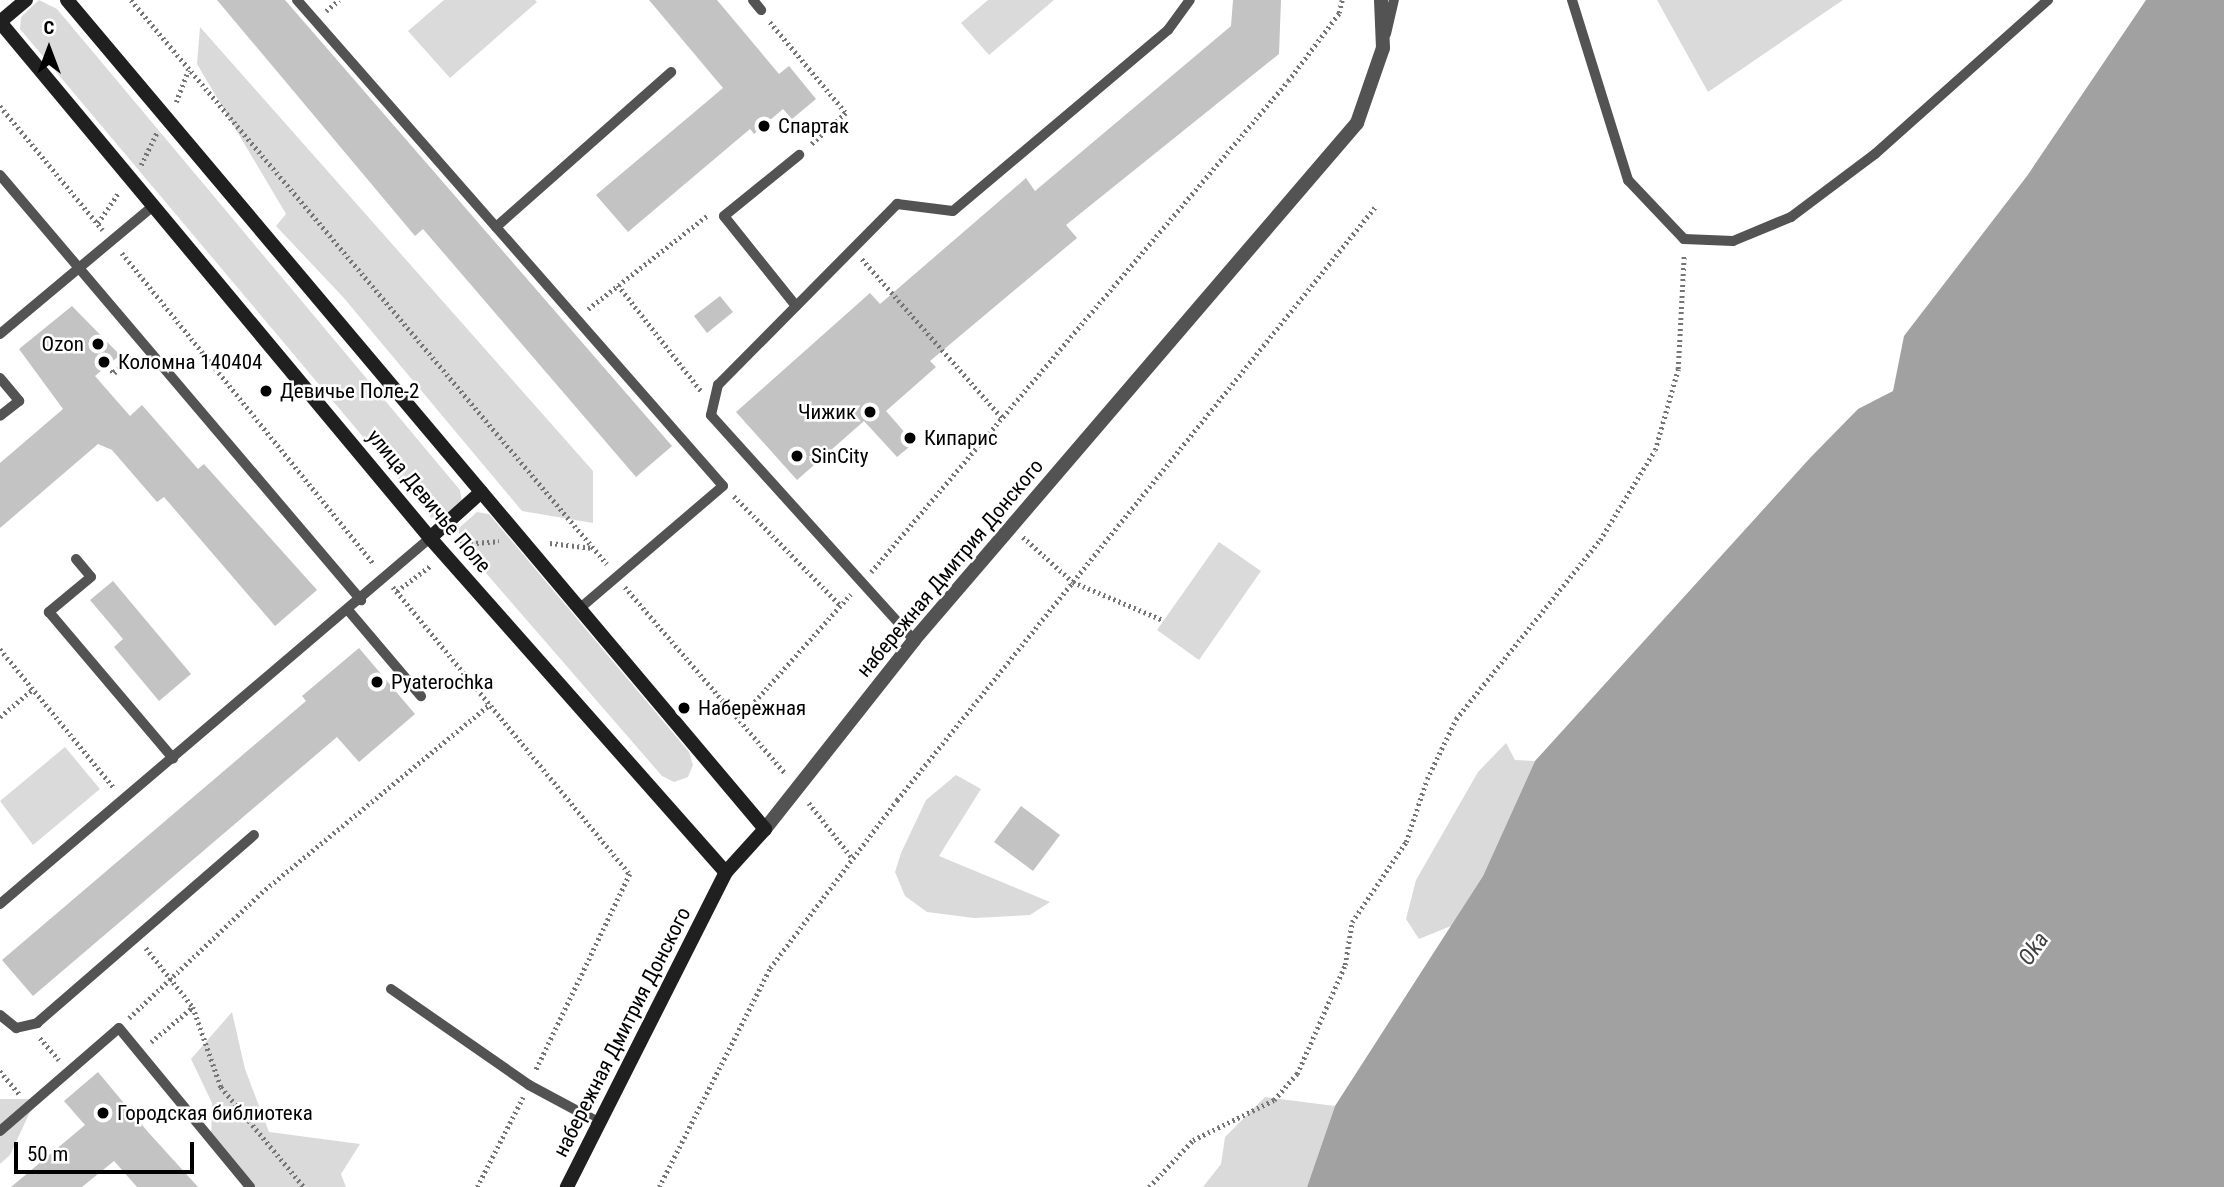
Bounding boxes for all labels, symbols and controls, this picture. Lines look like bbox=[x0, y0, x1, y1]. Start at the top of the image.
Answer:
north arrow bbox=[14, 14, 84, 84]
text: С bbox=[44, 16, 54, 39]
place label: Спартак bbox=[778, 113, 849, 139]
marker: Спартак bbox=[756, 118, 772, 134]
place label: Ozon bbox=[42, 331, 84, 357]
marker: Ozon bbox=[90, 336, 106, 352]
place label: Коломна 140404 bbox=[118, 349, 262, 375]
marker: Коломна 140404 bbox=[96, 354, 112, 370]
place label: Девичье Поле-2 bbox=[280, 378, 419, 404]
marker: Девичье Поле-2 bbox=[258, 383, 274, 399]
place label: Чижик bbox=[798, 399, 856, 425]
marker: Чижик bbox=[862, 404, 878, 420]
street label: улица Девичье Поле bbox=[362, 424, 496, 578]
place label: Кипарис bbox=[924, 425, 998, 451]
marker: Кипарис bbox=[902, 430, 918, 446]
place label: SinCity bbox=[811, 443, 869, 469]
marker: SinCity bbox=[789, 448, 805, 464]
street label: набережная Дмитрия Донского bbox=[851, 454, 1049, 682]
place label: Pyaterochka bbox=[391, 669, 494, 695]
marker: Pyaterochka bbox=[369, 674, 385, 690]
place label: Набережная bbox=[698, 695, 806, 721]
marker: Набережная bbox=[676, 700, 692, 716]
street label: набережная Дмитрия Донского bbox=[548, 903, 696, 1161]
water label: Oka bbox=[2013, 927, 2055, 971]
place label: Городская библиотека bbox=[117, 1100, 313, 1126]
marker: Городская библиотека bbox=[95, 1105, 111, 1121]
scale bar bbox=[18, 1128, 198, 1172]
text: 50 m bbox=[27, 1142, 68, 1166]

